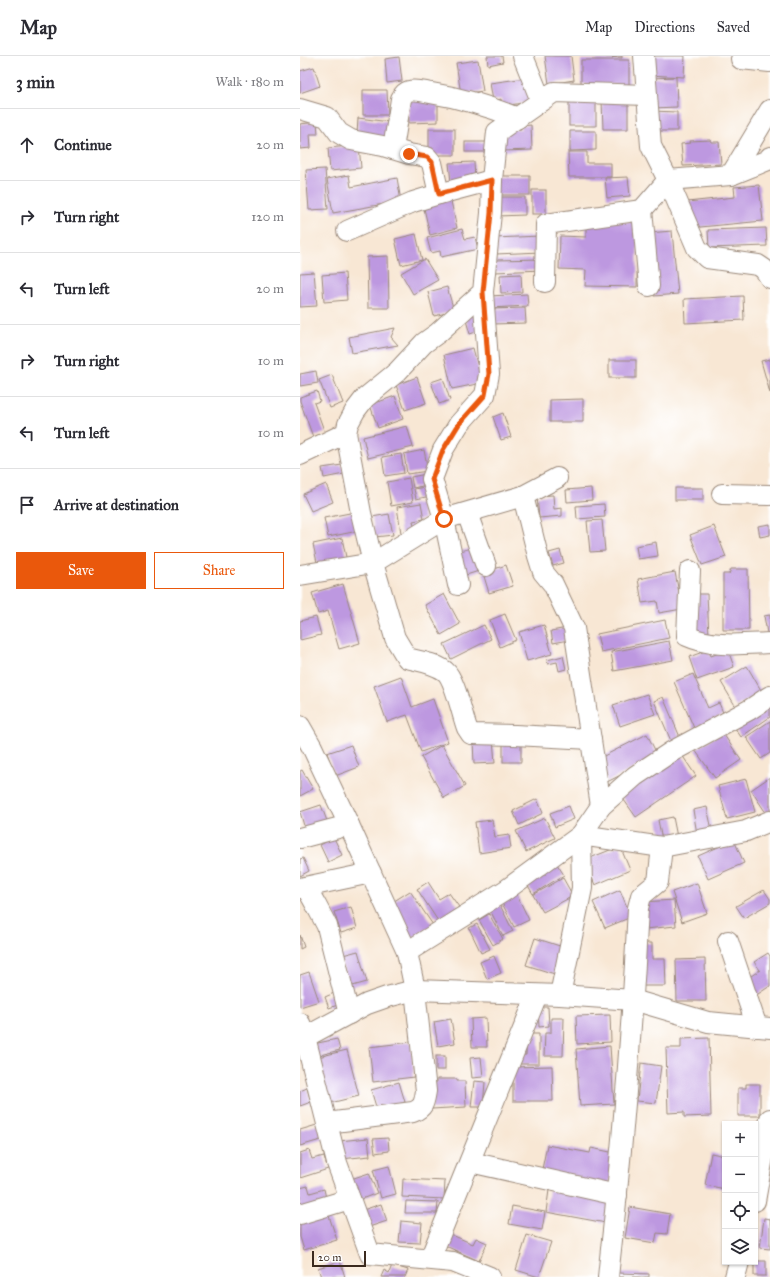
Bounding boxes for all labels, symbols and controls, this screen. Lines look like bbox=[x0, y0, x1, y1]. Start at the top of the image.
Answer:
text: Map bbox=[20, 16, 57, 39]
text: Map bbox=[585, 19, 612, 36]
text: Directions bbox=[634, 19, 695, 36]
text: Saved bbox=[717, 19, 750, 36]
text: 3 min bbox=[16, 72, 55, 93]
text: Walk · 180 m bbox=[215, 74, 284, 90]
icon: ahead bbox=[16, 134, 38, 156]
text: Continue bbox=[54, 136, 112, 154]
text: 20 m bbox=[256, 137, 284, 153]
route end bbox=[400, 145, 418, 163]
icon: right bbox=[16, 206, 38, 228]
text: Turn right bbox=[54, 208, 119, 226]
text: 120 m bbox=[251, 209, 284, 225]
icon: left bbox=[16, 278, 38, 300]
text: Turn left bbox=[54, 280, 110, 298]
text: 20 m bbox=[256, 281, 284, 297]
icon: right bbox=[16, 350, 38, 372]
text: Turn right bbox=[54, 352, 119, 370]
text: 10 m bbox=[258, 353, 284, 369]
icon: left bbox=[16, 422, 38, 444]
text: Turn left bbox=[54, 424, 110, 442]
text: 10 m bbox=[258, 425, 284, 441]
icon: arrive bbox=[16, 494, 38, 516]
text: Arrive at destination bbox=[54, 496, 179, 514]
route start bbox=[435, 510, 453, 528]
button: Save bbox=[16, 552, 146, 589]
button: Share bbox=[154, 552, 284, 589]
map controls bbox=[722, 1121, 758, 1265]
button: + bbox=[722, 1121, 758, 1157]
button: − bbox=[722, 1157, 758, 1193]
button: locate bbox=[722, 1193, 758, 1229]
button: layers bbox=[722, 1229, 758, 1265]
scale bar bbox=[312, 1249, 366, 1268]
text: 20 m bbox=[318, 1251, 341, 1264]

